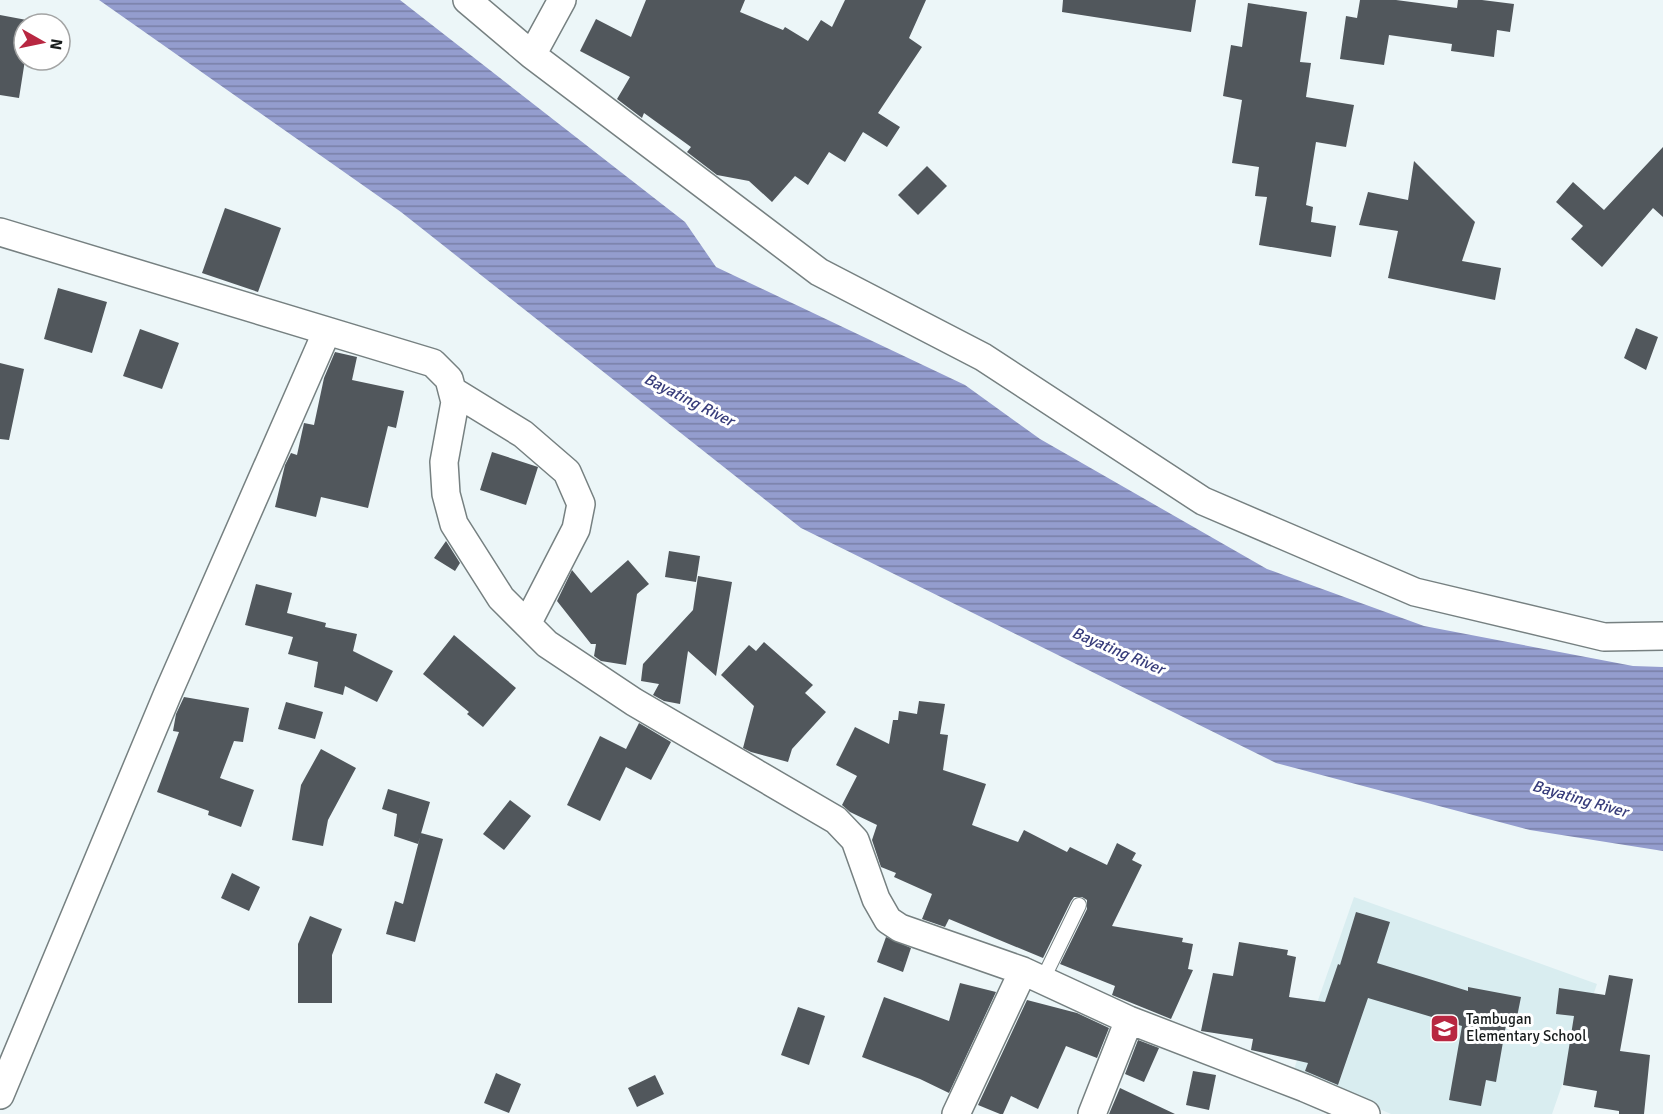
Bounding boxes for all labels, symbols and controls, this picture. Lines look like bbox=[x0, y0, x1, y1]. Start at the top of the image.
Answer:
north arrow bbox=[12, 12, 72, 72]
text: N bbox=[45, 37, 67, 51]
water label: Bayating River bbox=[641, 369, 739, 432]
water label: Bayating River bbox=[1069, 623, 1169, 680]
water label: Bayating River bbox=[1530, 776, 1632, 823]
place label: Tambugan Elementary School bbox=[1466, 1010, 1587, 1045]
school or university icon: Tambugan Elementary School bbox=[1429, 1012, 1461, 1044]

